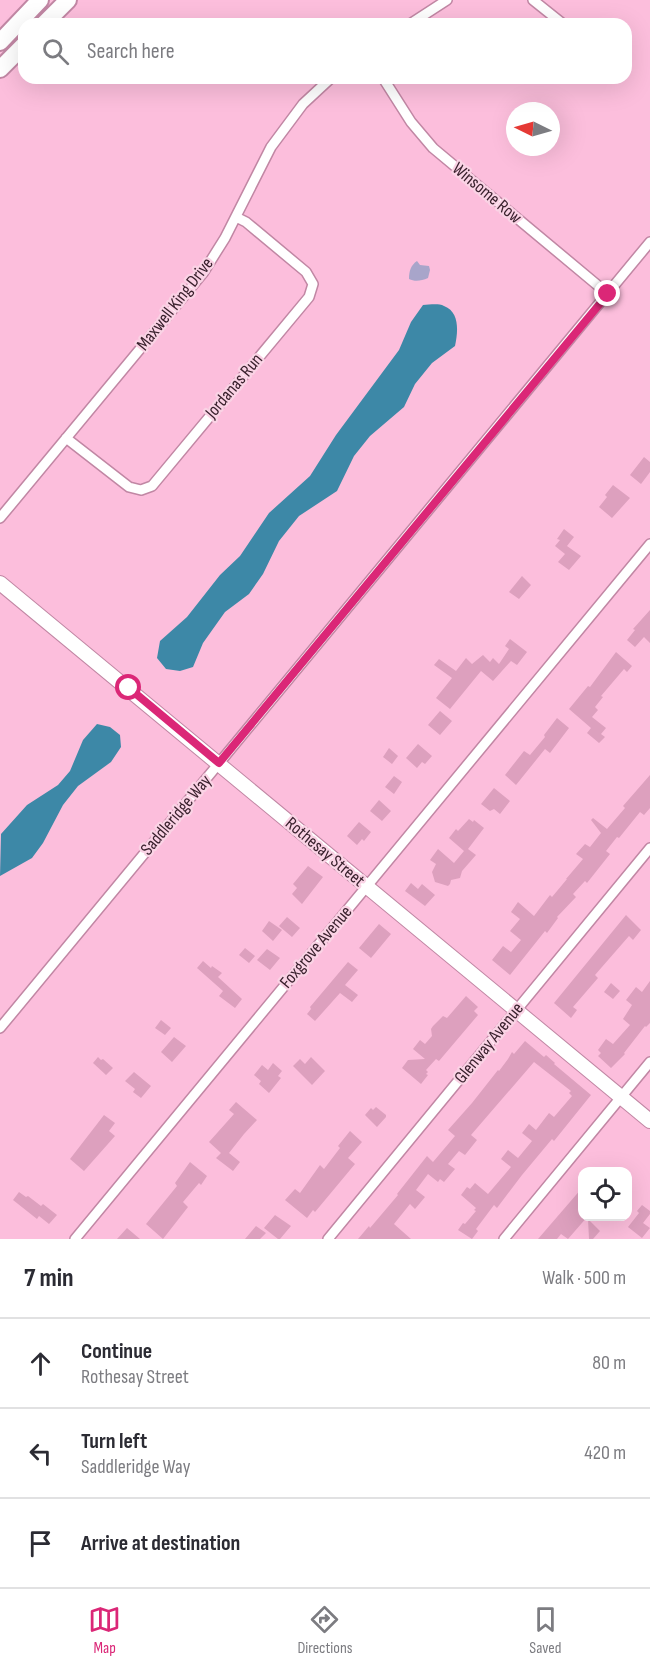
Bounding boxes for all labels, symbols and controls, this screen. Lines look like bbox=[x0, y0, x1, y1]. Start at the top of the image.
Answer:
search box bbox=[18, 18, 632, 84]
icon: search bbox=[39, 35, 72, 68]
text: Search here bbox=[87, 38, 174, 65]
north arrow bbox=[506, 102, 560, 156]
street label: Winsome Row bbox=[448, 158, 526, 228]
street label: Maxwell King Drive bbox=[132, 253, 218, 355]
route end bbox=[594, 280, 620, 306]
street label: Jordanas Run bbox=[200, 349, 267, 423]
route start bbox=[115, 674, 141, 700]
street label: Saddleridge Way bbox=[136, 771, 216, 859]
street label: Rothesay Street bbox=[281, 813, 369, 892]
street label: Foxgrove Avenue bbox=[275, 902, 357, 992]
street label: Glenway Avenue bbox=[450, 998, 528, 1088]
map controls bbox=[578, 1167, 632, 1221]
button: locate bbox=[578, 1167, 632, 1221]
text: 7 min bbox=[24, 1263, 73, 1294]
text: Walk · 500 m bbox=[542, 1266, 626, 1290]
text: Continue bbox=[81, 1338, 152, 1365]
icon: ahead bbox=[24, 1347, 57, 1380]
text: 80 m bbox=[592, 1351, 626, 1375]
text: Rothesay Street bbox=[81, 1365, 189, 1389]
text: Turn left bbox=[81, 1428, 147, 1455]
icon: left bbox=[24, 1437, 57, 1470]
text: 420 m bbox=[584, 1441, 626, 1465]
text: Saddleridge Way bbox=[81, 1455, 190, 1479]
icon: arrive bbox=[24, 1527, 57, 1560]
text: Arrive at destination bbox=[81, 1530, 240, 1557]
tab: Map bbox=[88, 1603, 121, 1658]
tab: Directions bbox=[297, 1603, 353, 1658]
tab: Saved bbox=[529, 1603, 562, 1658]

